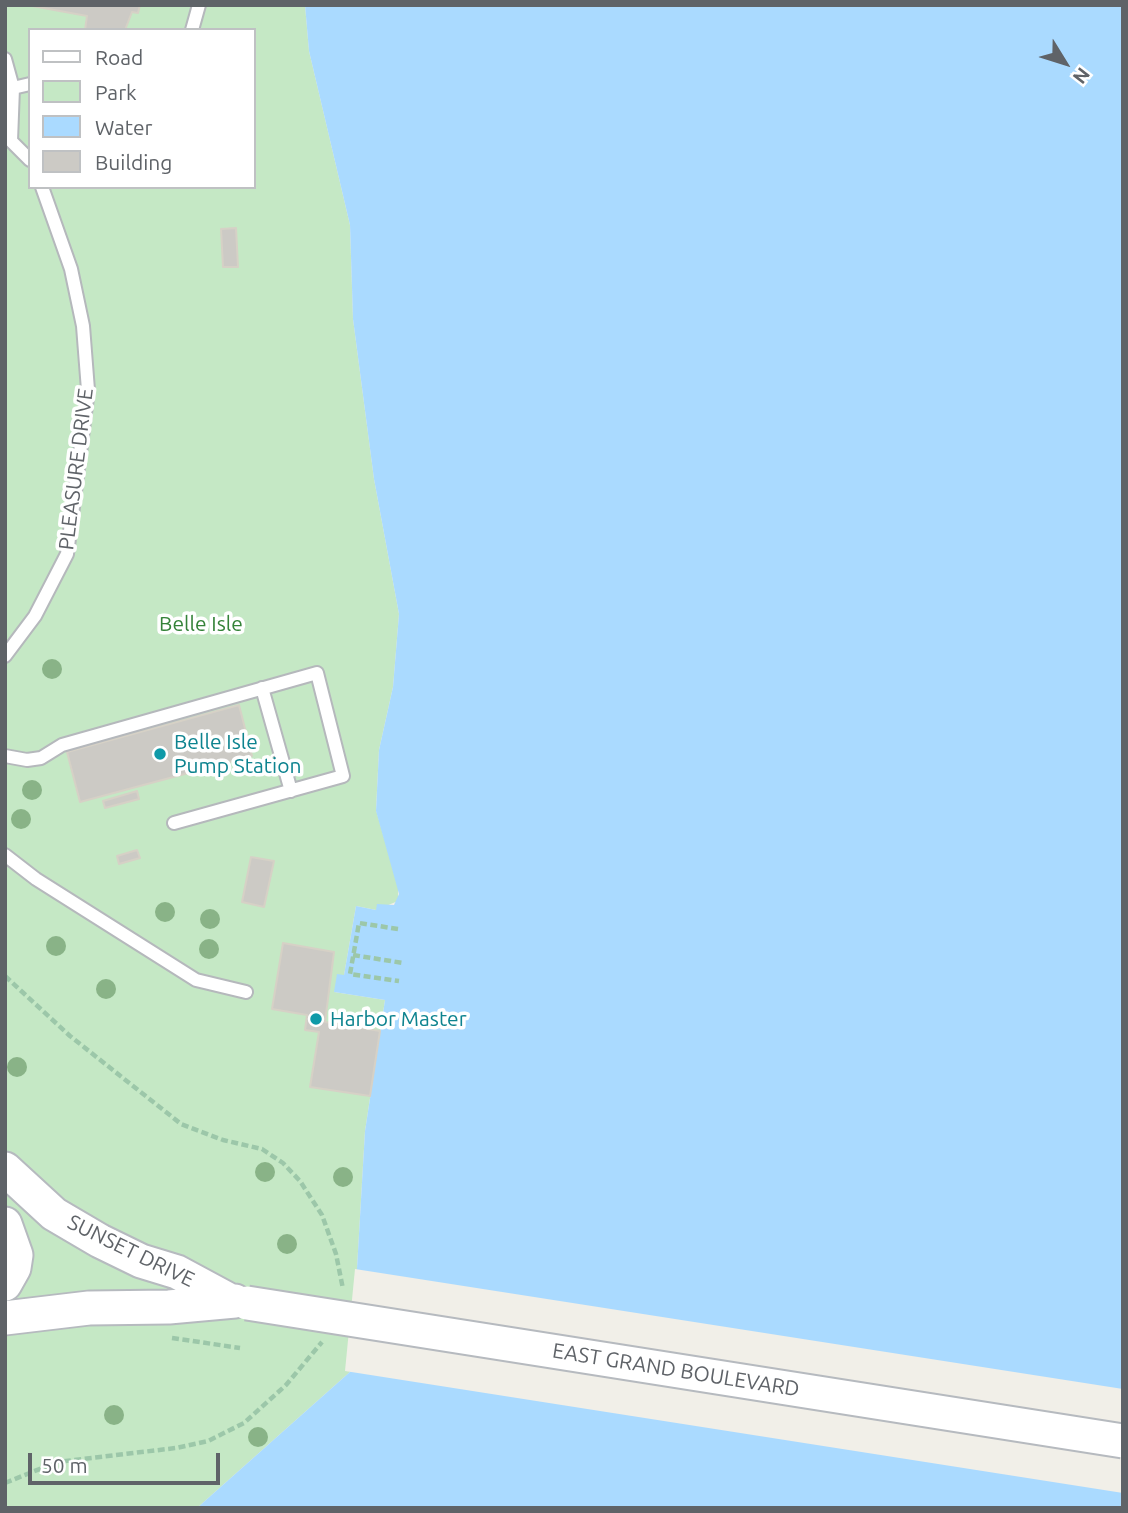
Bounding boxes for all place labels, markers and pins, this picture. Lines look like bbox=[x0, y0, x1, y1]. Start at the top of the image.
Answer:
place label: Belle Isle Pump Station bbox=[174, 729, 301, 779]
marker: Belle Isle Pump Station bbox=[152, 746, 168, 762]
place label: Harbor Master bbox=[330, 1006, 467, 1032]
marker: Harbor Master bbox=[308, 1011, 324, 1027]

